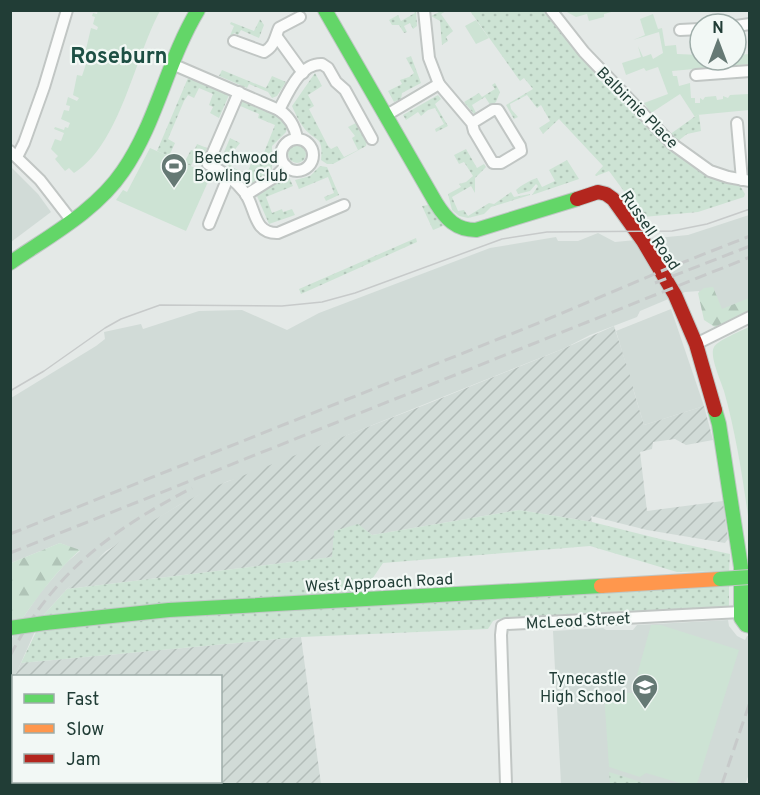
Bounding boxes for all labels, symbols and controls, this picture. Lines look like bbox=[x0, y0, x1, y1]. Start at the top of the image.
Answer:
north arrow bbox=[688, 12, 748, 72]
text: N bbox=[712, 19, 724, 39]
district label: Roseburn bbox=[70, 44, 168, 71]
street label: Balbirnie Place bbox=[591, 63, 682, 154]
place label: Beechwood Bowling Club bbox=[194, 149, 288, 187]
sports icon: Beechwood Bowling Club bbox=[159, 151, 189, 189]
street label: Russell Road bbox=[615, 187, 683, 275]
street label: West Approach Road bbox=[305, 570, 454, 598]
street label: McLeod Street bbox=[525, 609, 631, 635]
place label: Tynecastle High School bbox=[540, 670, 626, 708]
school or university icon: Tynecastle High School bbox=[630, 672, 660, 710]
legend bbox=[12, 675, 222, 783]
text: Fast bbox=[66, 689, 99, 712]
text: Slow bbox=[66, 719, 104, 742]
text: Jam bbox=[66, 749, 101, 772]

